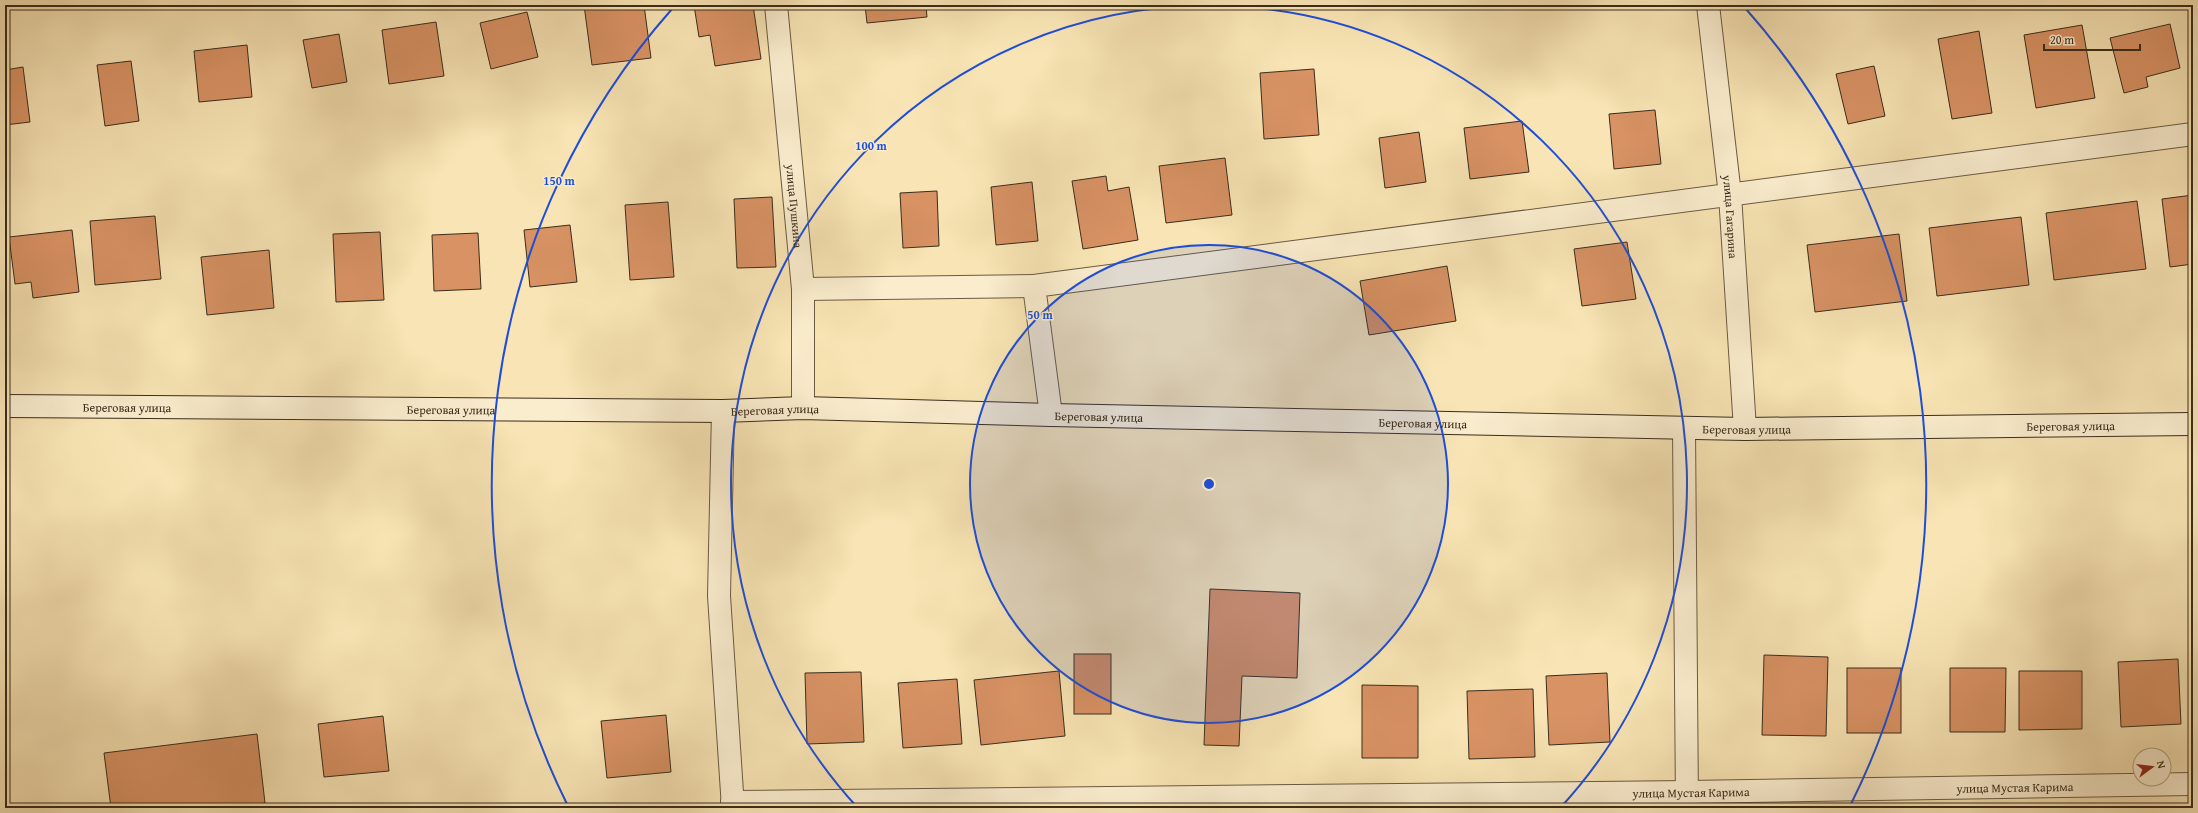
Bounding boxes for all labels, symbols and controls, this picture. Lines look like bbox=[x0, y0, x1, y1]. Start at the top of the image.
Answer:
scale bar bbox=[2044, 26, 2140, 52]
text: 20 m bbox=[2050, 31, 2074, 48]
text: 100 m bbox=[855, 137, 888, 154]
street label: улица Пушкина bbox=[783, 162, 808, 249]
text: 150 m bbox=[543, 172, 576, 189]
street label: улица Гагарина bbox=[1719, 173, 1743, 259]
text: 50 m bbox=[1027, 306, 1053, 323]
street label: Береговая улица bbox=[83, 398, 172, 416]
street label: Береговая улица bbox=[730, 399, 820, 419]
street label: Береговая улица bbox=[407, 400, 496, 418]
street label: Береговая улица bbox=[1054, 407, 1144, 425]
street label: Береговая улица bbox=[1378, 413, 1467, 432]
street label: Береговая улица bbox=[2026, 416, 2115, 434]
street label: Береговая улица bbox=[1702, 420, 1791, 438]
centre of rings bbox=[1202, 477, 1216, 491]
north arrow bbox=[2132, 747, 2172, 787]
text: N bbox=[2153, 759, 2171, 771]
street label: улица Мустая Карима bbox=[1955, 777, 2074, 796]
street label: улица Мустая Карима bbox=[1631, 783, 1750, 801]

